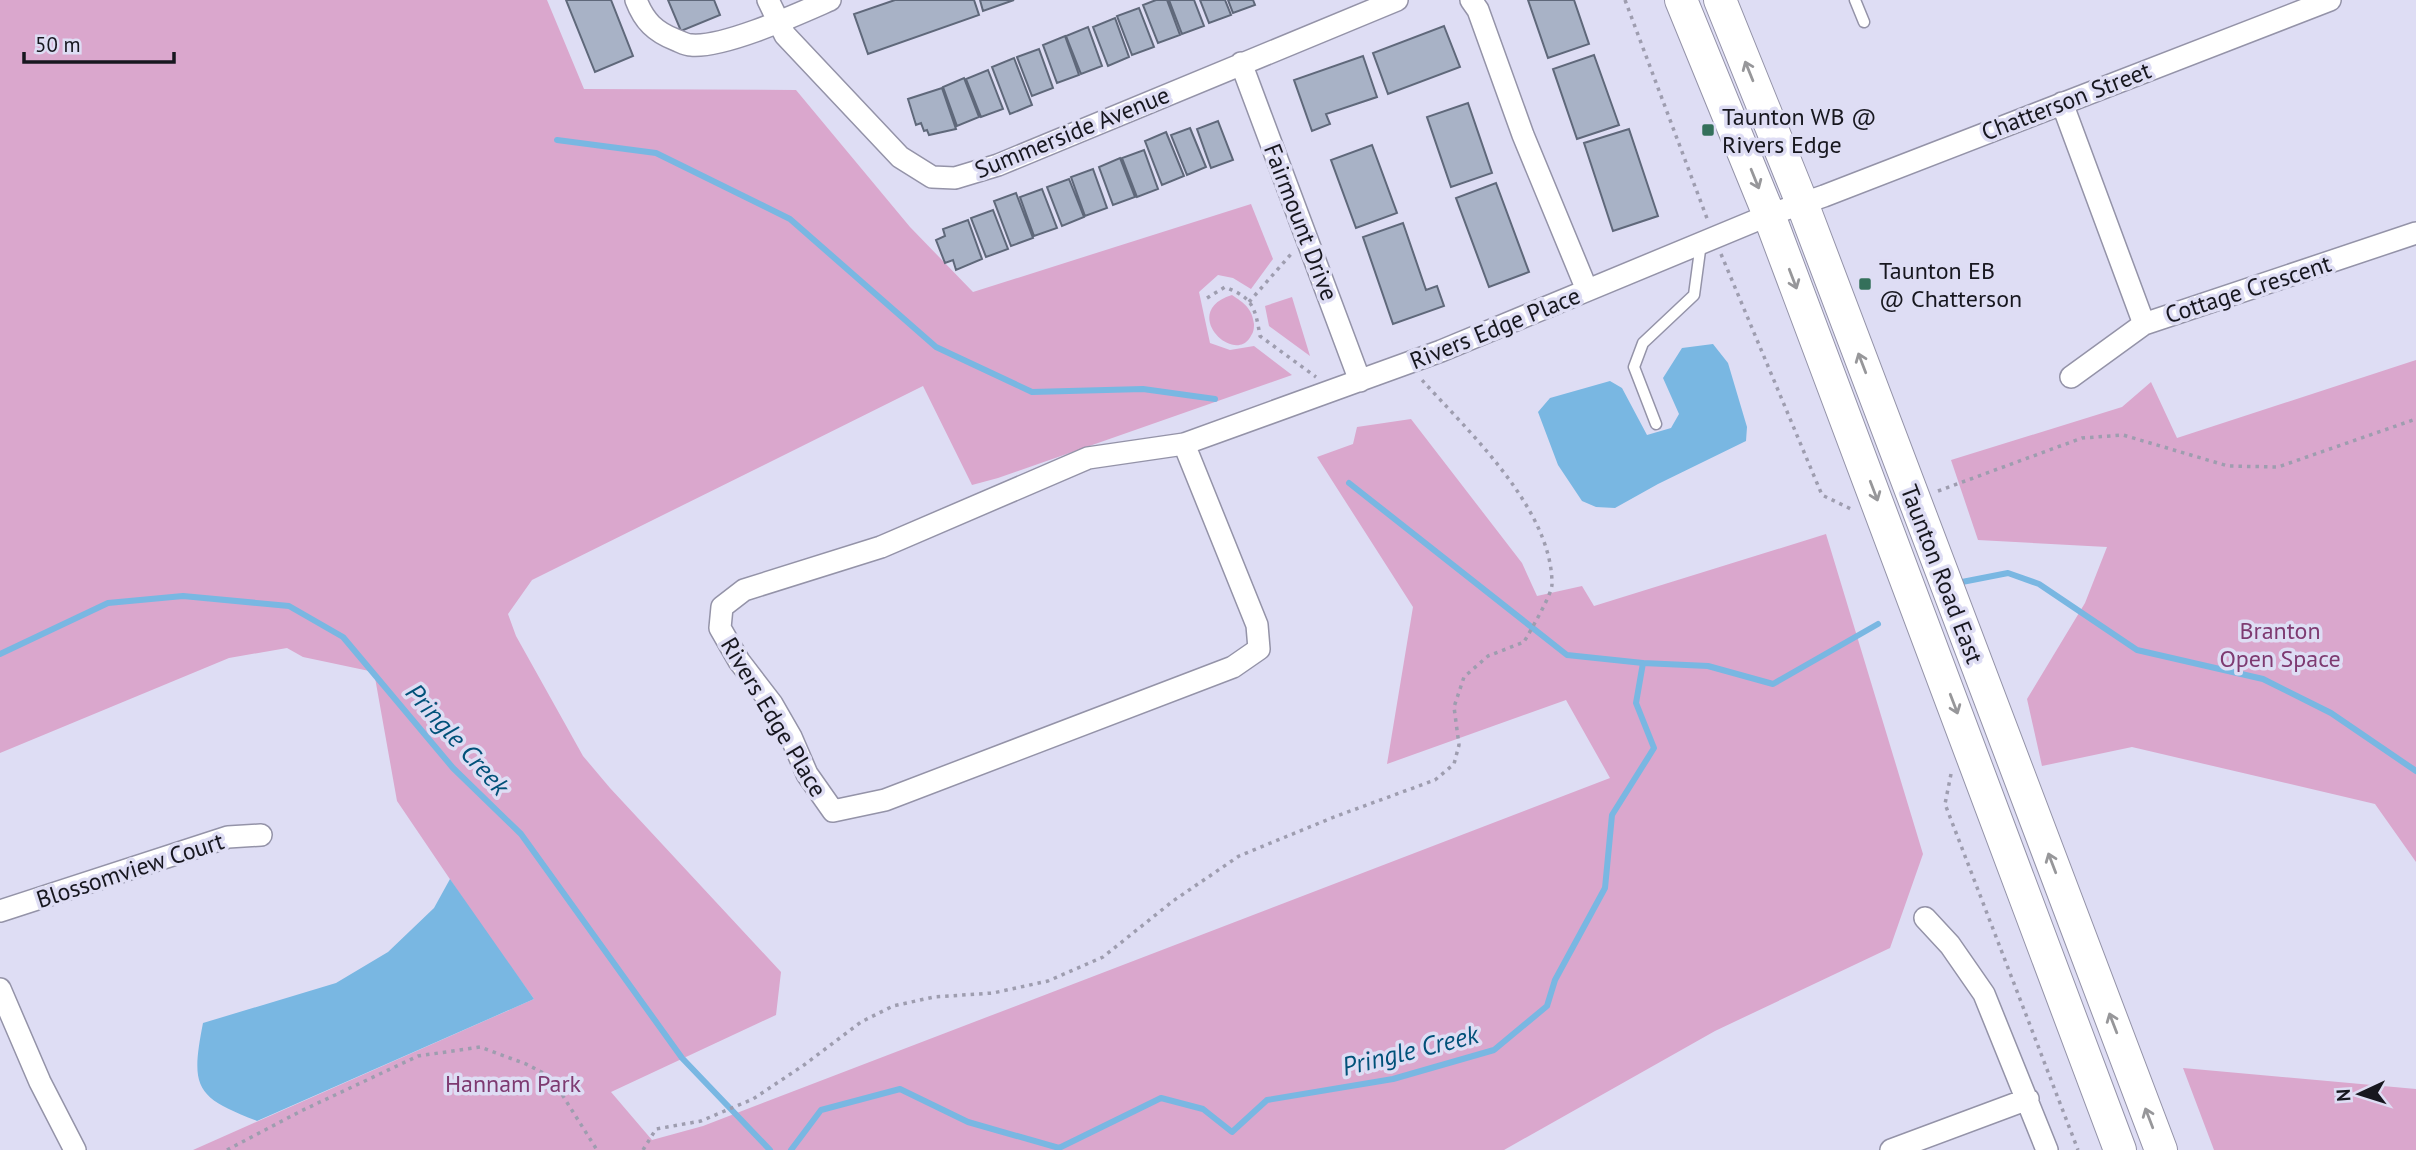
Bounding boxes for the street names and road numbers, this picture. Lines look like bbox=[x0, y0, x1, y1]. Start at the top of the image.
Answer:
street label: Chatterson Street bbox=[1977, 54, 2155, 148]
street label: Summerside Avenue bbox=[970, 79, 1174, 185]
street label: Fairmount Drive bbox=[1257, 139, 1345, 305]
street label: Cottage Crescent bbox=[2161, 248, 2335, 330]
street label: Rivers Edge Place bbox=[1405, 280, 1585, 376]
street label: Taunton Road East bbox=[1894, 480, 1990, 668]
street label: Rivers Edge Place bbox=[714, 631, 834, 803]
street label: Blossomview Court bbox=[32, 825, 228, 915]

